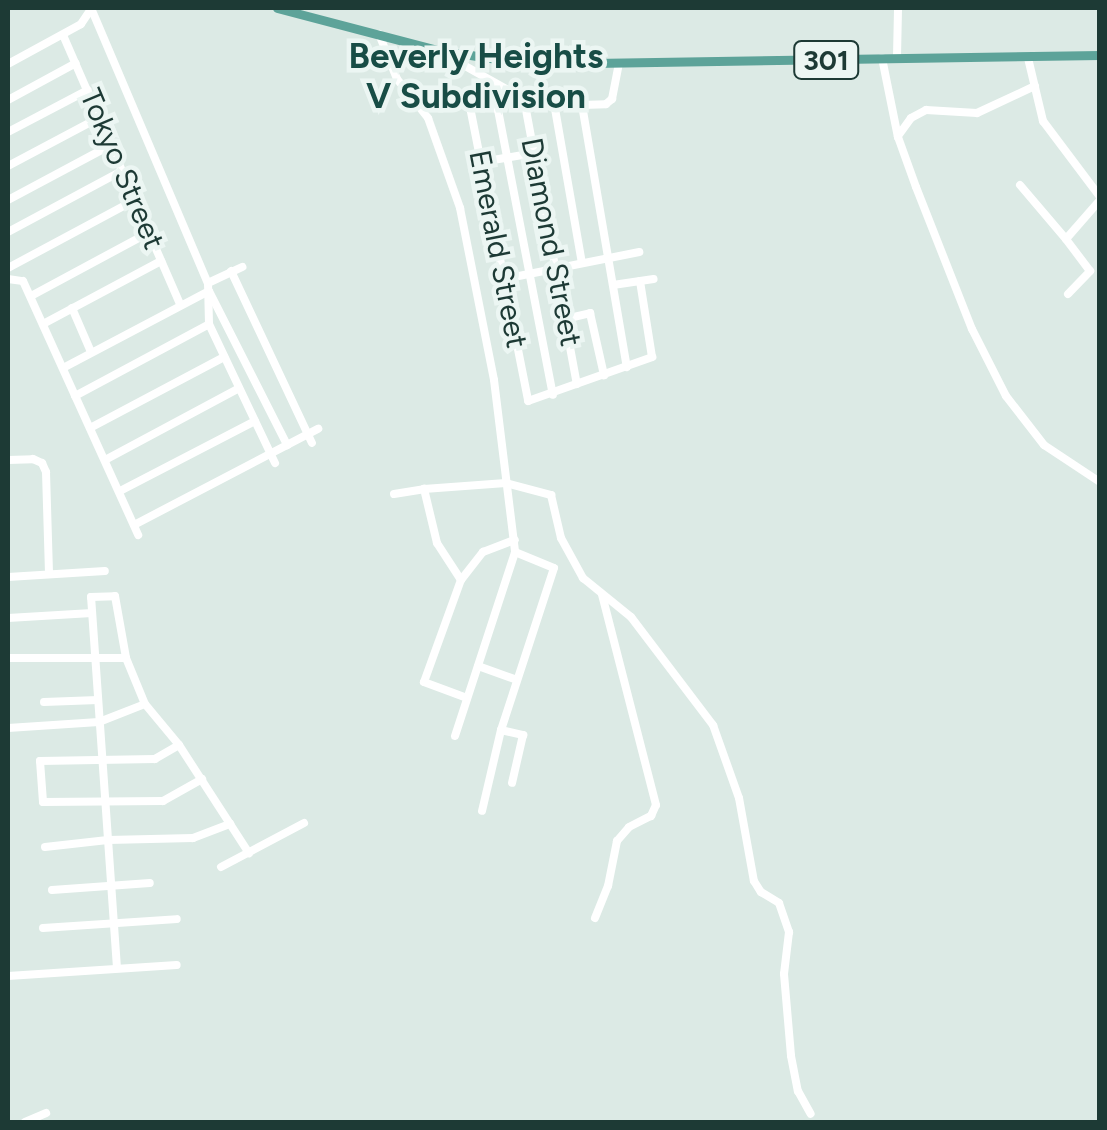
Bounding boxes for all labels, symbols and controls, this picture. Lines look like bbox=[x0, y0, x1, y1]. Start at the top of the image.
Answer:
district label: Beverly Heights V Subdivision bbox=[349, 35, 603, 117]
road number: 301 bbox=[791, 37, 861, 83]
street label: Tokyo Street bbox=[72, 83, 172, 255]
street label: Diamond Street bbox=[513, 135, 589, 349]
street label: Emerald Street bbox=[461, 147, 535, 351]

